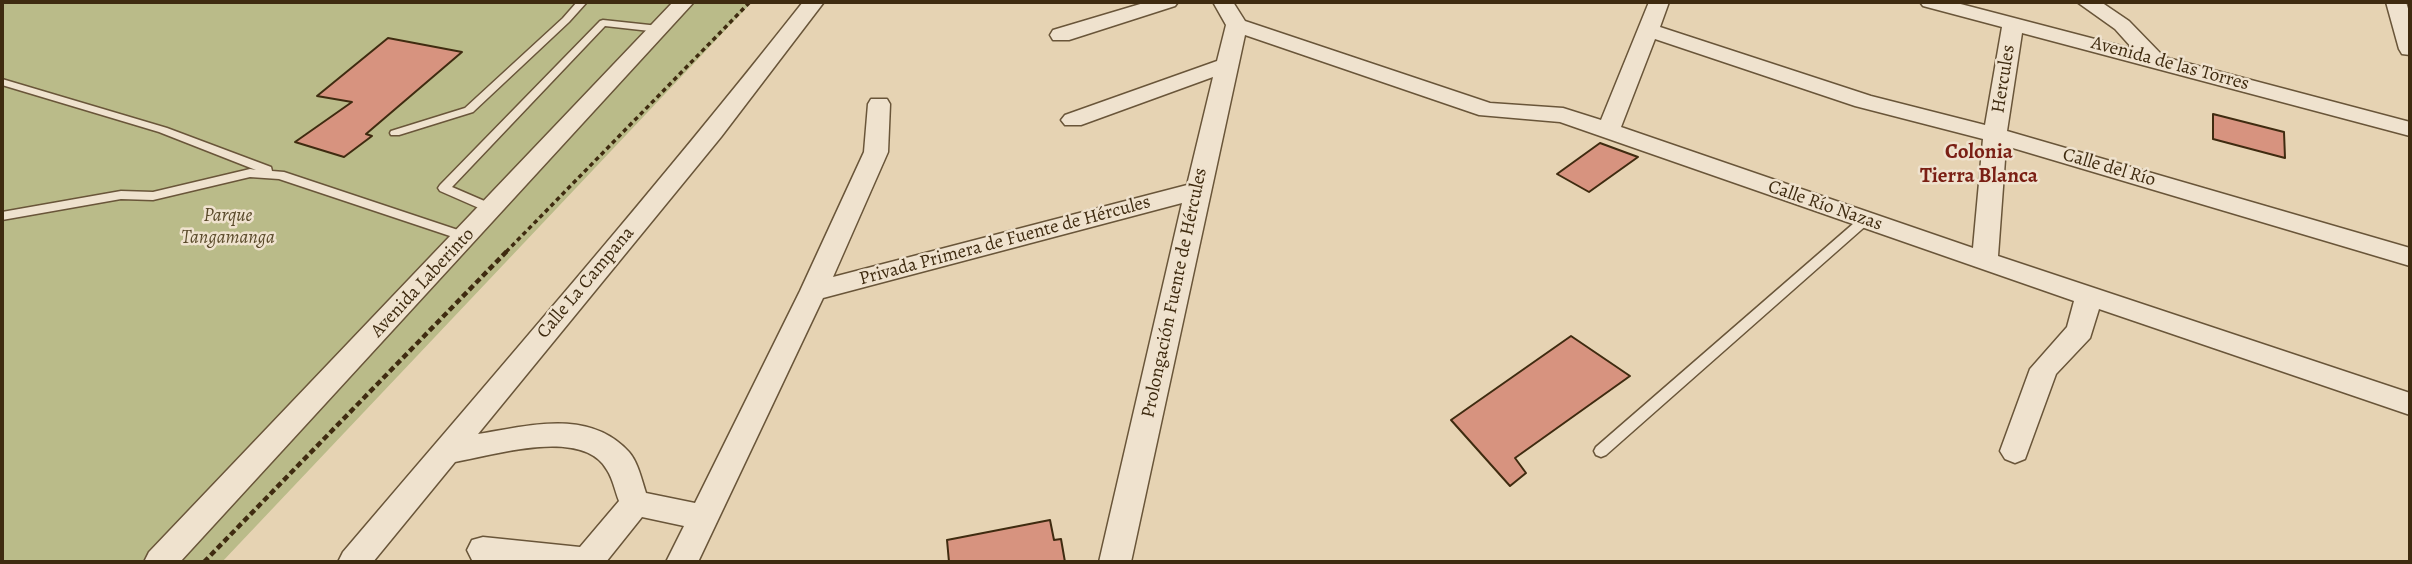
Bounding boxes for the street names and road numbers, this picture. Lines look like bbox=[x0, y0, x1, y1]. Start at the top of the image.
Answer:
street label: Avenida de las Torres bbox=[2089, 32, 2251, 96]
street label: Hercules bbox=[1987, 43, 2021, 115]
street label: Calle del Río bbox=[2060, 144, 2158, 192]
street label: Prolongación Fuente de Hércules bbox=[1137, 166, 1213, 420]
street label: Calle Río Nazas bbox=[1765, 176, 1885, 236]
street label: Privada Primera de Fuente de Hércules bbox=[857, 191, 1153, 291]
street label: Calle La Campana bbox=[533, 222, 639, 344]
street label: Avenida Laberinto bbox=[366, 224, 480, 342]

